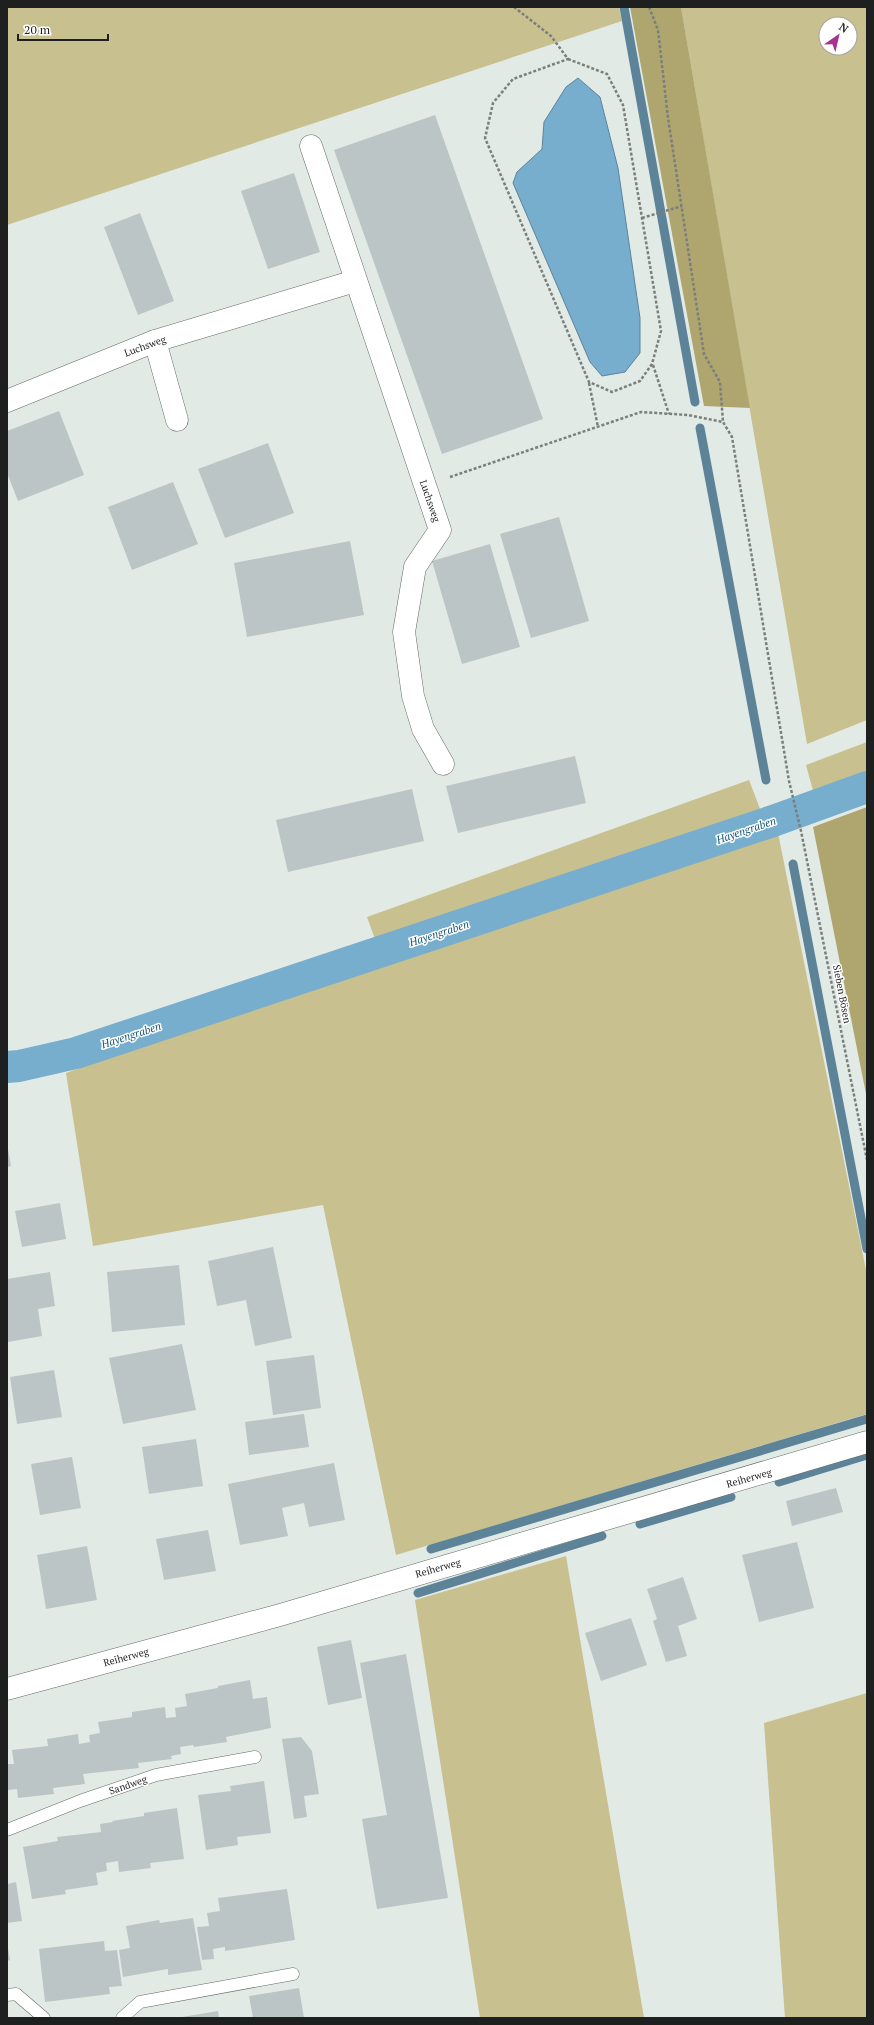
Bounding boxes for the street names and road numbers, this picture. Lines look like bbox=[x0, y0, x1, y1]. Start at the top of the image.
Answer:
street label: Luchsweg bbox=[122, 332, 168, 360]
street label: Luchsweg bbox=[417, 478, 443, 524]
street label: Sieben Bösen bbox=[830, 964, 854, 1024]
street label: Reiherweg bbox=[725, 1465, 774, 1491]
street label: Reiherweg bbox=[414, 1555, 463, 1581]
street label: Reiherweg bbox=[102, 1645, 151, 1669]
street label: Sandweg bbox=[107, 1772, 149, 1798]

